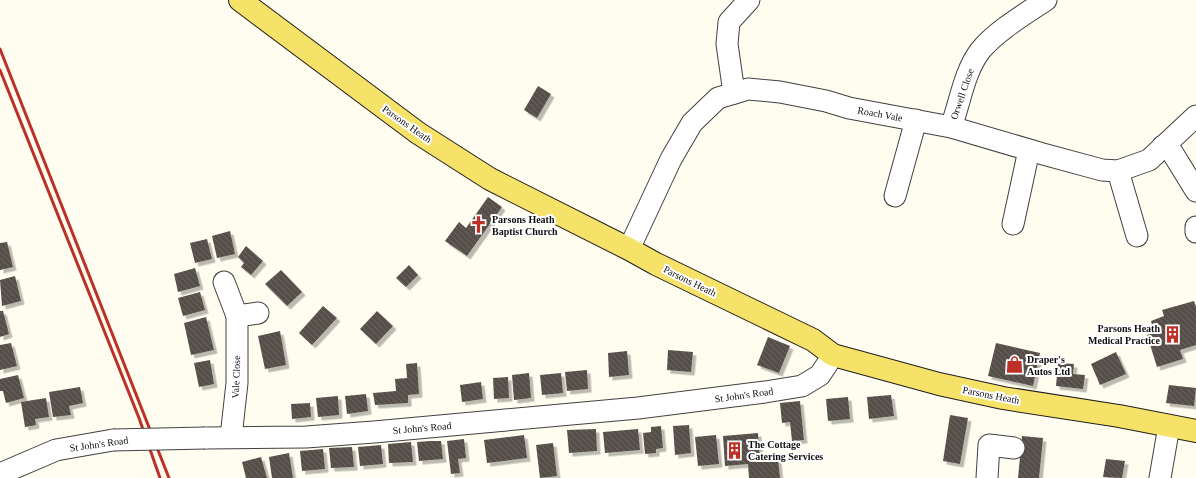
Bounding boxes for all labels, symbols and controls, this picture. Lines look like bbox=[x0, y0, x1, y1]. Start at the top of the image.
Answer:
street label: Orwell Close bbox=[948, 67, 976, 121]
street label: Parsons Heath bbox=[380, 103, 434, 145]
street label: Roach Vale bbox=[857, 105, 904, 123]
place label: Parsons Heath Baptist Church bbox=[492, 214, 558, 237]
church icon: Parsons Heath Baptist Church bbox=[469, 215, 489, 235]
street label: Parsons Heath bbox=[662, 263, 718, 299]
place label: Parsons Heath Medical Practice bbox=[1088, 323, 1161, 346]
building icon: Parsons Heath Medical Practice bbox=[1163, 324, 1183, 344]
place label: Draper's Autos Ltd bbox=[1027, 354, 1071, 377]
street label: Vale Close bbox=[230, 355, 242, 399]
shop icon: Draper's Autos Ltd bbox=[1004, 355, 1024, 375]
street label: Parsons Heath bbox=[962, 384, 1020, 406]
street label: St John's Road bbox=[714, 385, 774, 405]
street label: St John's Road bbox=[392, 420, 452, 436]
street label: St John's Road bbox=[69, 434, 129, 454]
place label: The Cottage Catering Services bbox=[748, 439, 823, 462]
building icon: The Cottage Catering Services bbox=[725, 440, 745, 460]

